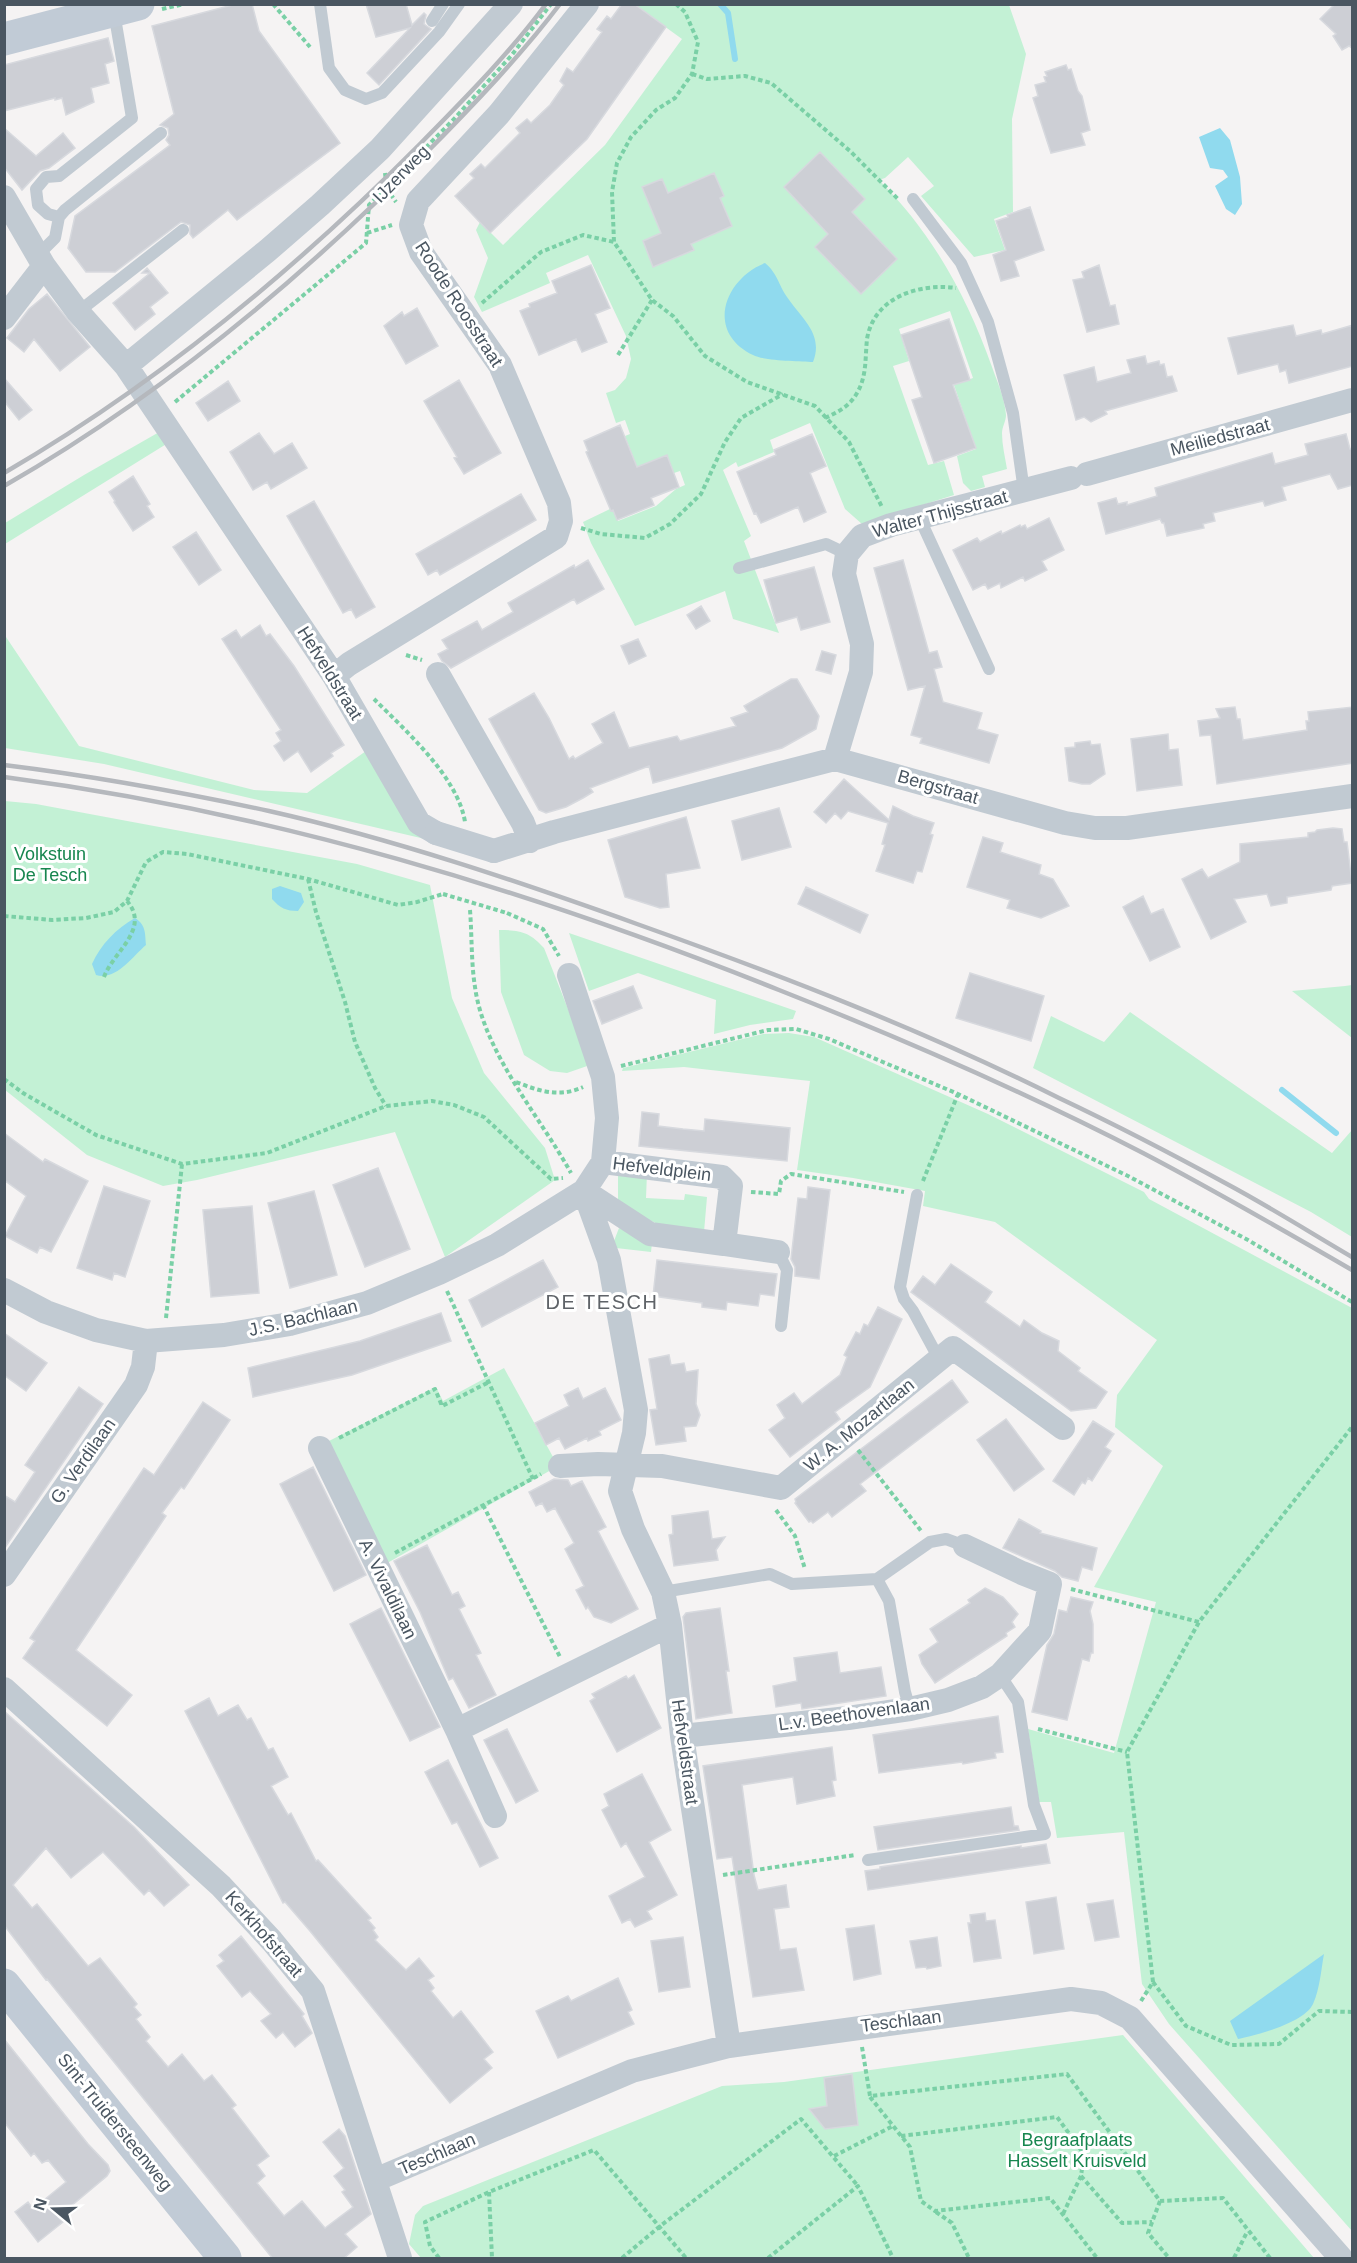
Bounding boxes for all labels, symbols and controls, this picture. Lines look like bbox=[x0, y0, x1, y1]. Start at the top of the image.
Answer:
street label: IJzerweg bbox=[369, 141, 433, 207]
street label: Roode Roosstraat bbox=[411, 238, 507, 370]
street label: Meiliedstraat bbox=[1168, 414, 1272, 460]
street label: Walter Thijsstraat bbox=[870, 486, 1010, 542]
street label: Hefveldstraat bbox=[293, 623, 367, 723]
street label: Bergstraat bbox=[895, 766, 981, 808]
park label: Volkstuin De Tesch bbox=[13, 844, 87, 885]
street label: Hefveldplein bbox=[612, 1153, 712, 1185]
district label: DE TESCH bbox=[546, 1291, 658, 1313]
street label: J.S. Bachlaan bbox=[247, 1296, 359, 1340]
street label: W. A. Mozartlaan bbox=[800, 1374, 918, 1476]
street label: G. Verdilaan bbox=[46, 1415, 120, 1507]
street label: A. Vivaldilaan bbox=[355, 1536, 421, 1642]
street label: L.v. Beethovenlaan bbox=[777, 1693, 931, 1735]
street label: Hefveldstraat bbox=[668, 1698, 702, 1806]
street label: Kerkhofstraat bbox=[221, 1887, 307, 1981]
street label: Teschlaan bbox=[860, 2006, 942, 2036]
street label: Sint-Truidersteenweg bbox=[54, 2049, 176, 2195]
street label: Teschlaan bbox=[396, 2129, 478, 2179]
park label: Begraafplaats Hasselt Kruisveld bbox=[1007, 2130, 1147, 2171]
north arrow bbox=[24, 2179, 84, 2239]
text: N bbox=[30, 2196, 50, 2213]

